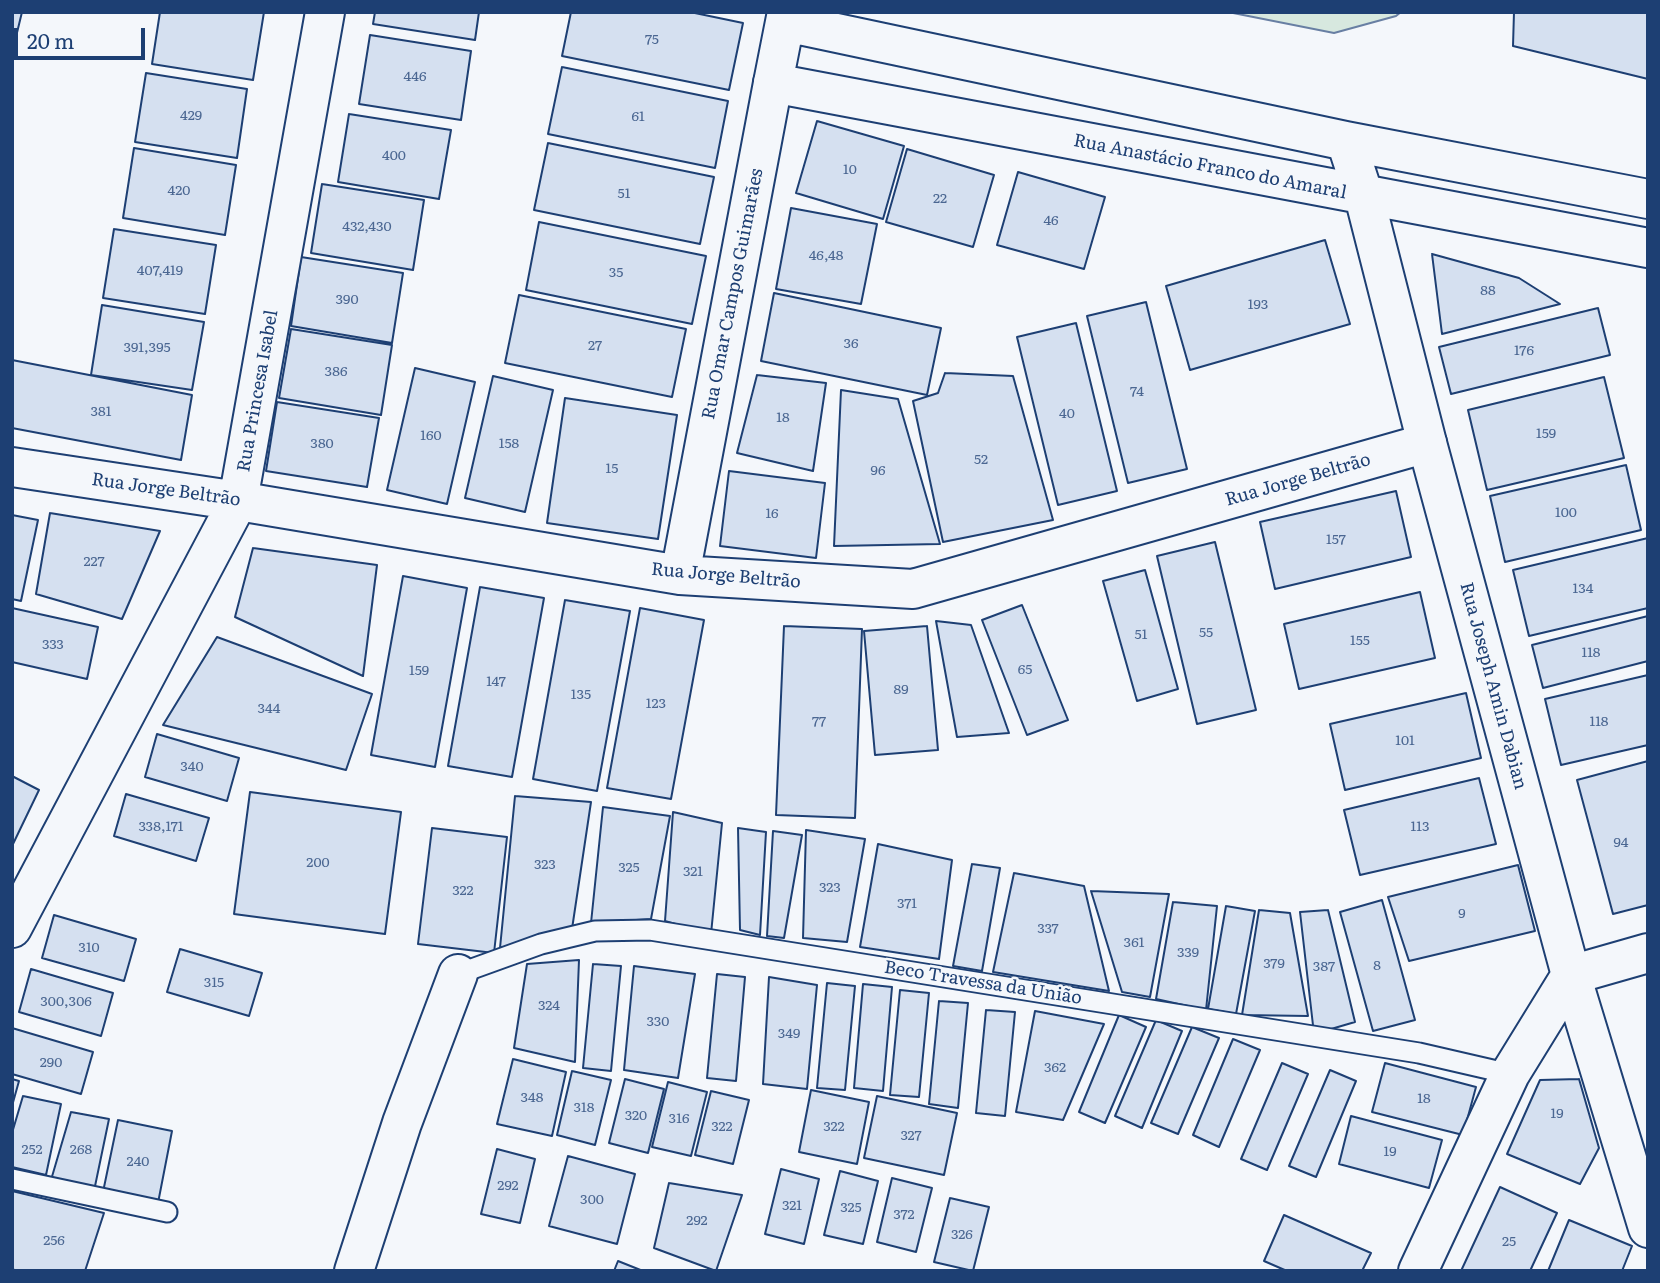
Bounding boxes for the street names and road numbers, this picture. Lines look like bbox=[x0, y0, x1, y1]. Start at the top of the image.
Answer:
street label: Rua Anastácio Franco do Amaral bbox=[1072, 130, 1348, 204]
street label: Rua Omar Campos Guimarães bbox=[698, 167, 768, 421]
street label: Rua Princesa Isabel bbox=[233, 308, 283, 474]
street label: Rua Jorge Beltrão bbox=[1223, 449, 1373, 511]
street label: Rua Jorge Beltrão bbox=[90, 469, 242, 511]
street label: Rua Jorge Beltrão bbox=[650, 559, 802, 593]
street label: Rua Joseph Amin Dabian bbox=[1455, 580, 1531, 792]
street label: Beco Travessa da União bbox=[883, 957, 1083, 1009]

